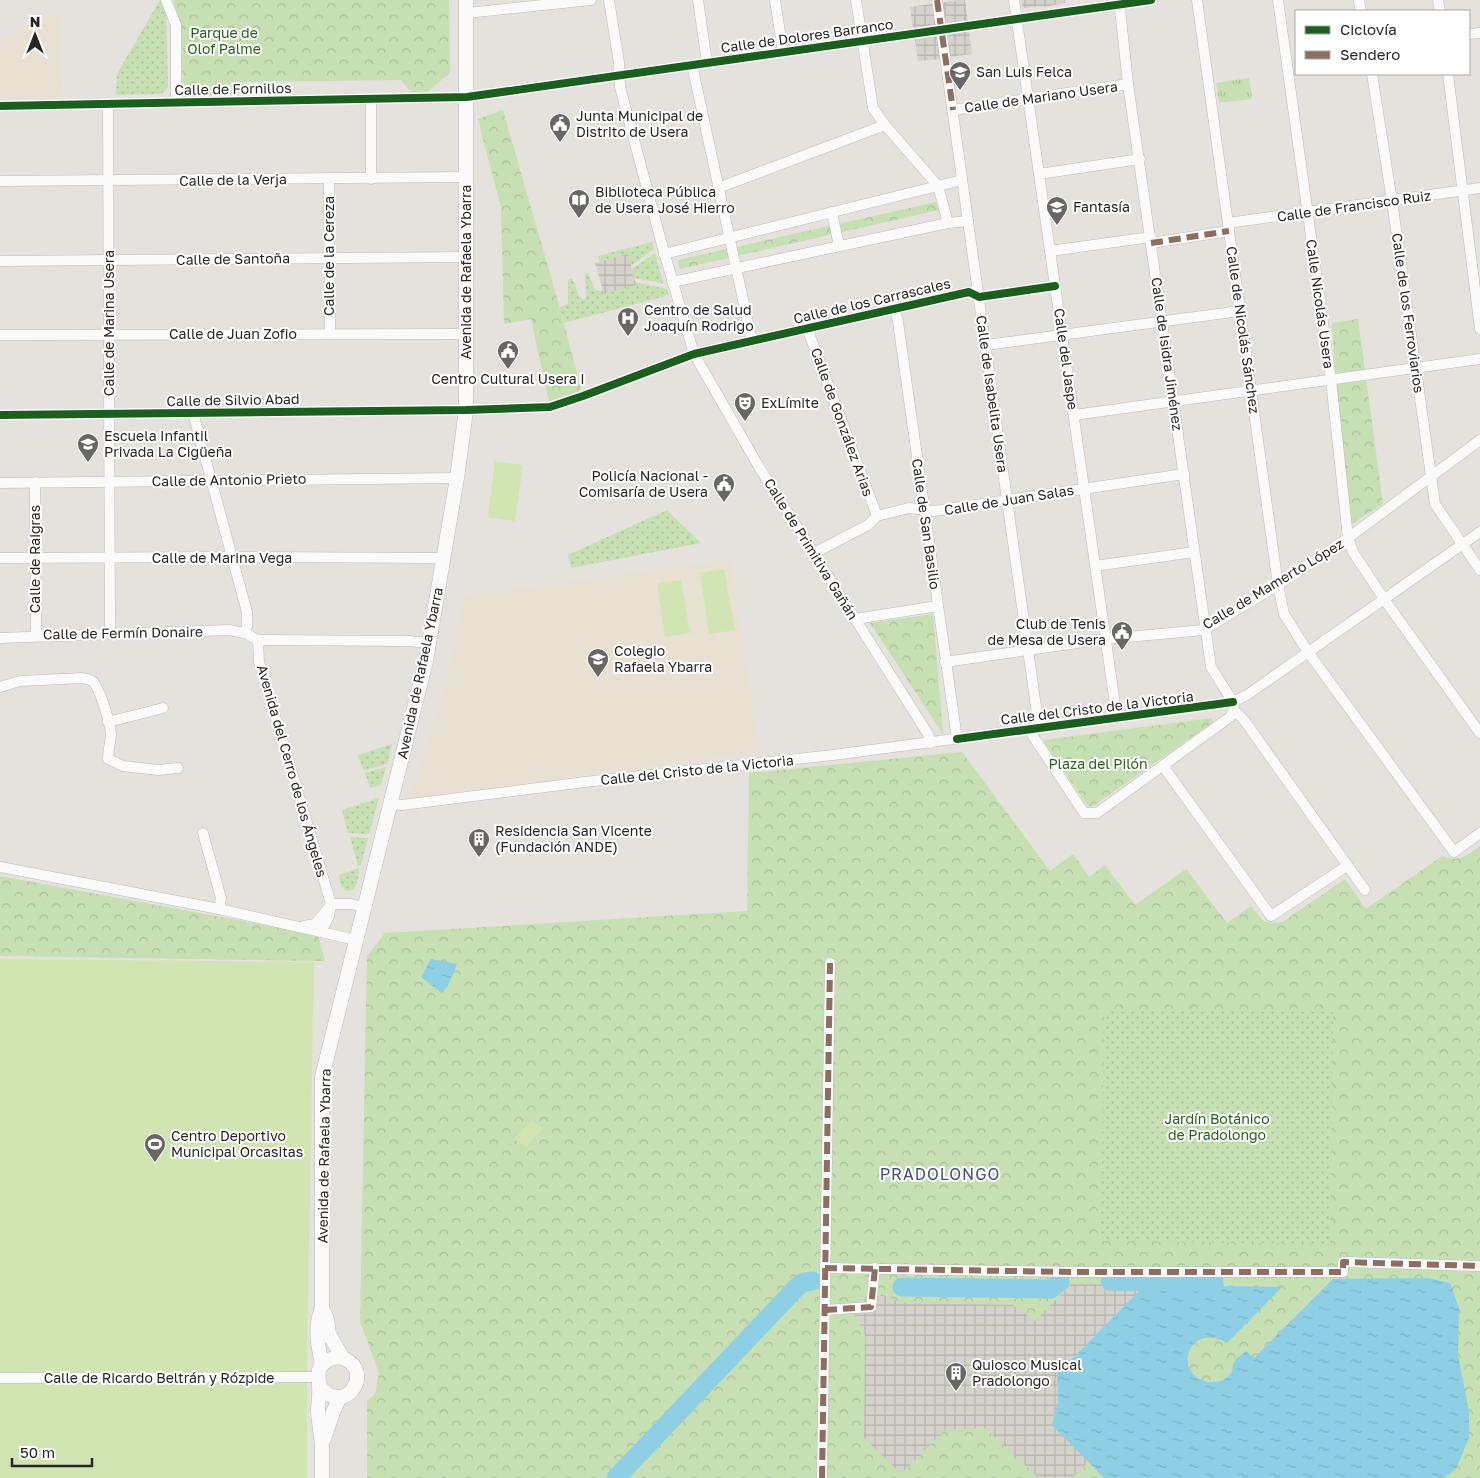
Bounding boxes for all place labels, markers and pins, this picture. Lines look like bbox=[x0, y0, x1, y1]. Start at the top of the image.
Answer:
school or university icon: San Luis Felca bbox=[948, 60, 972, 91]
place label: San Luis Felca bbox=[976, 63, 1072, 80]
place label: Junta Municipal de Distrito de Usera bbox=[576, 107, 703, 140]
public building icon: Junta Municipal de Distrito de Usera bbox=[548, 112, 572, 143]
place label: Biblioteca Pública de Usera José Hierro bbox=[595, 183, 735, 216]
library icon: Biblioteca Pública de Usera José Hierro bbox=[567, 188, 591, 219]
school or university icon: Fantasía bbox=[1045, 195, 1069, 226]
place label: Fantasía bbox=[1073, 198, 1130, 215]
place label: Centro de Salud Joaquín Rodrigo bbox=[644, 301, 754, 334]
hospital icon: Centro de Salud Joaquín Rodrigo bbox=[616, 306, 640, 337]
public building icon: Centro Cultural Usera I bbox=[496, 339, 520, 370]
place label: Centro Cultural Usera I bbox=[431, 370, 585, 387]
theatre icon: ExLímite bbox=[733, 391, 757, 422]
place label: ExLímite bbox=[761, 394, 819, 411]
place label: Escuela Infantil Privada La Cigüeña bbox=[104, 427, 232, 460]
school or university icon: Escuela Infantil Privada La Cigüeña bbox=[76, 432, 100, 463]
place label: Policía Nacional - Comisaría de Usera bbox=[579, 467, 708, 500]
public building icon: Policía Nacional - Comisaría de Usera bbox=[712, 472, 736, 503]
place label: Club de Tenis de Mesa de Usera bbox=[988, 615, 1106, 648]
public building icon: Club de Tenis de Mesa de Usera bbox=[1110, 620, 1134, 651]
place label: Colegio Rafaela Ybarra bbox=[614, 642, 712, 675]
school or university icon: Colegio Rafaela Ybarra bbox=[586, 647, 610, 678]
place label: Residencia San Vicente (Fundación ANDE) bbox=[495, 822, 652, 855]
building icon: Residencia San Vicente (Fundación ANDE) bbox=[467, 827, 491, 858]
place label: Centro Deportivo Municipal Orcasitas bbox=[171, 1127, 303, 1160]
sports icon: Centro Deportivo Municipal Orcasitas bbox=[143, 1132, 167, 1163]
place label: Quiosco Musical Pradolongo bbox=[972, 1356, 1082, 1389]
building icon: Quiosco Musical Pradolongo bbox=[944, 1361, 968, 1392]

